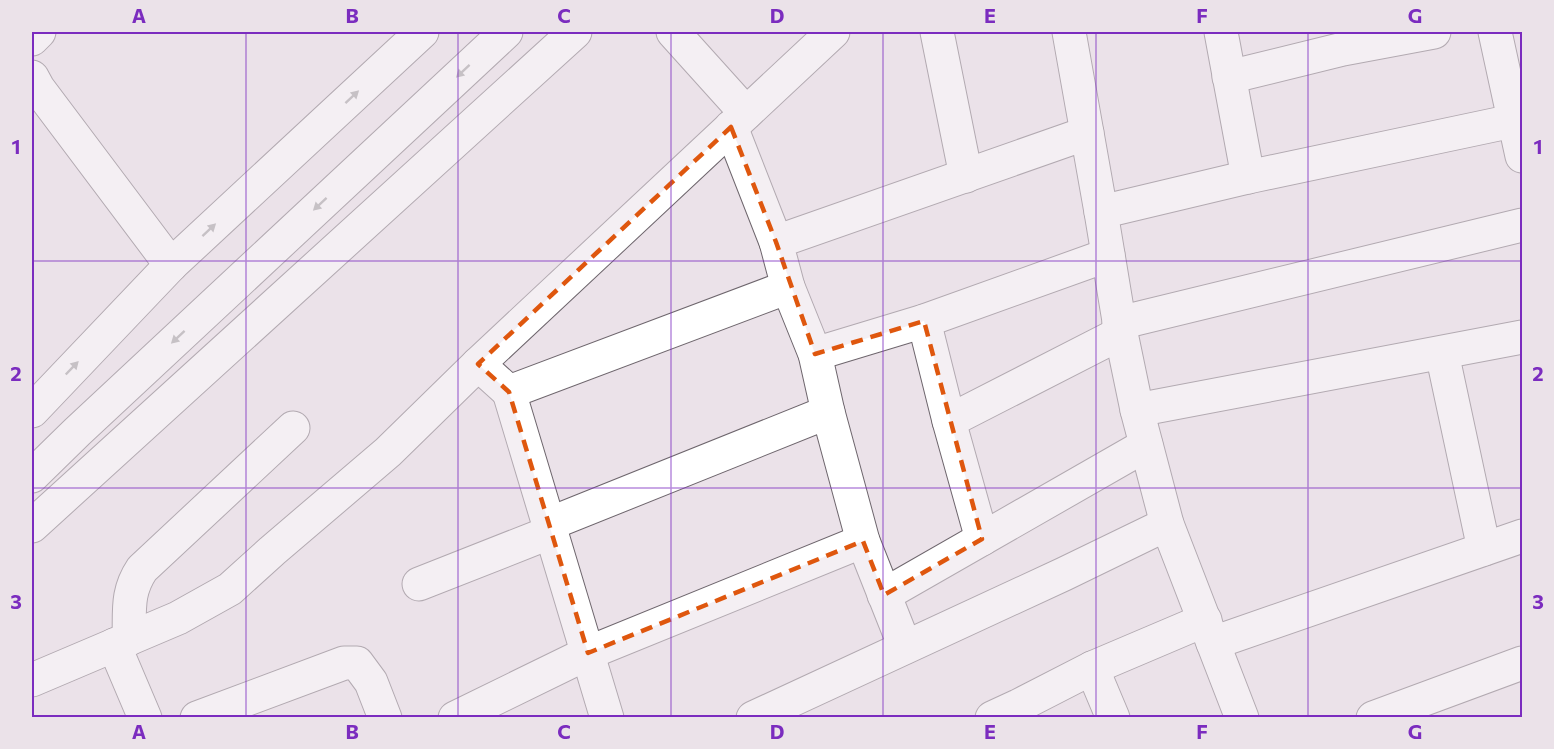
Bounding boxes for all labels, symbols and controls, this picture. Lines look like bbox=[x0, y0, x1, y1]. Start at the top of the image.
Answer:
text: A bbox=[132, 3, 146, 27]
text: B bbox=[345, 3, 359, 27]
text: C bbox=[557, 3, 571, 27]
text: D bbox=[770, 3, 784, 27]
text: E bbox=[984, 3, 996, 27]
text: F bbox=[1196, 3, 1208, 27]
text: G bbox=[1408, 3, 1422, 27]
one-way arrow bbox=[456, 64, 470, 78]
one-way arrow bbox=[344, 90, 359, 104]
text: 1 bbox=[11, 134, 21, 158]
text: 1 bbox=[1533, 134, 1543, 158]
one-way arrow bbox=[314, 197, 328, 211]
one-way arrow bbox=[202, 223, 216, 237]
one-way arrow bbox=[171, 330, 185, 344]
text: 2 bbox=[10, 361, 22, 385]
one-way arrow bbox=[65, 361, 79, 376]
text: 2 bbox=[1532, 361, 1544, 385]
text: 3 bbox=[10, 589, 22, 613]
text: 3 bbox=[1532, 589, 1544, 613]
text: A bbox=[132, 719, 146, 743]
text: B bbox=[345, 719, 359, 743]
text: C bbox=[557, 719, 571, 743]
text: D bbox=[770, 719, 784, 743]
text: E bbox=[984, 719, 996, 743]
text: F bbox=[1196, 719, 1208, 743]
text: G bbox=[1408, 719, 1422, 743]

